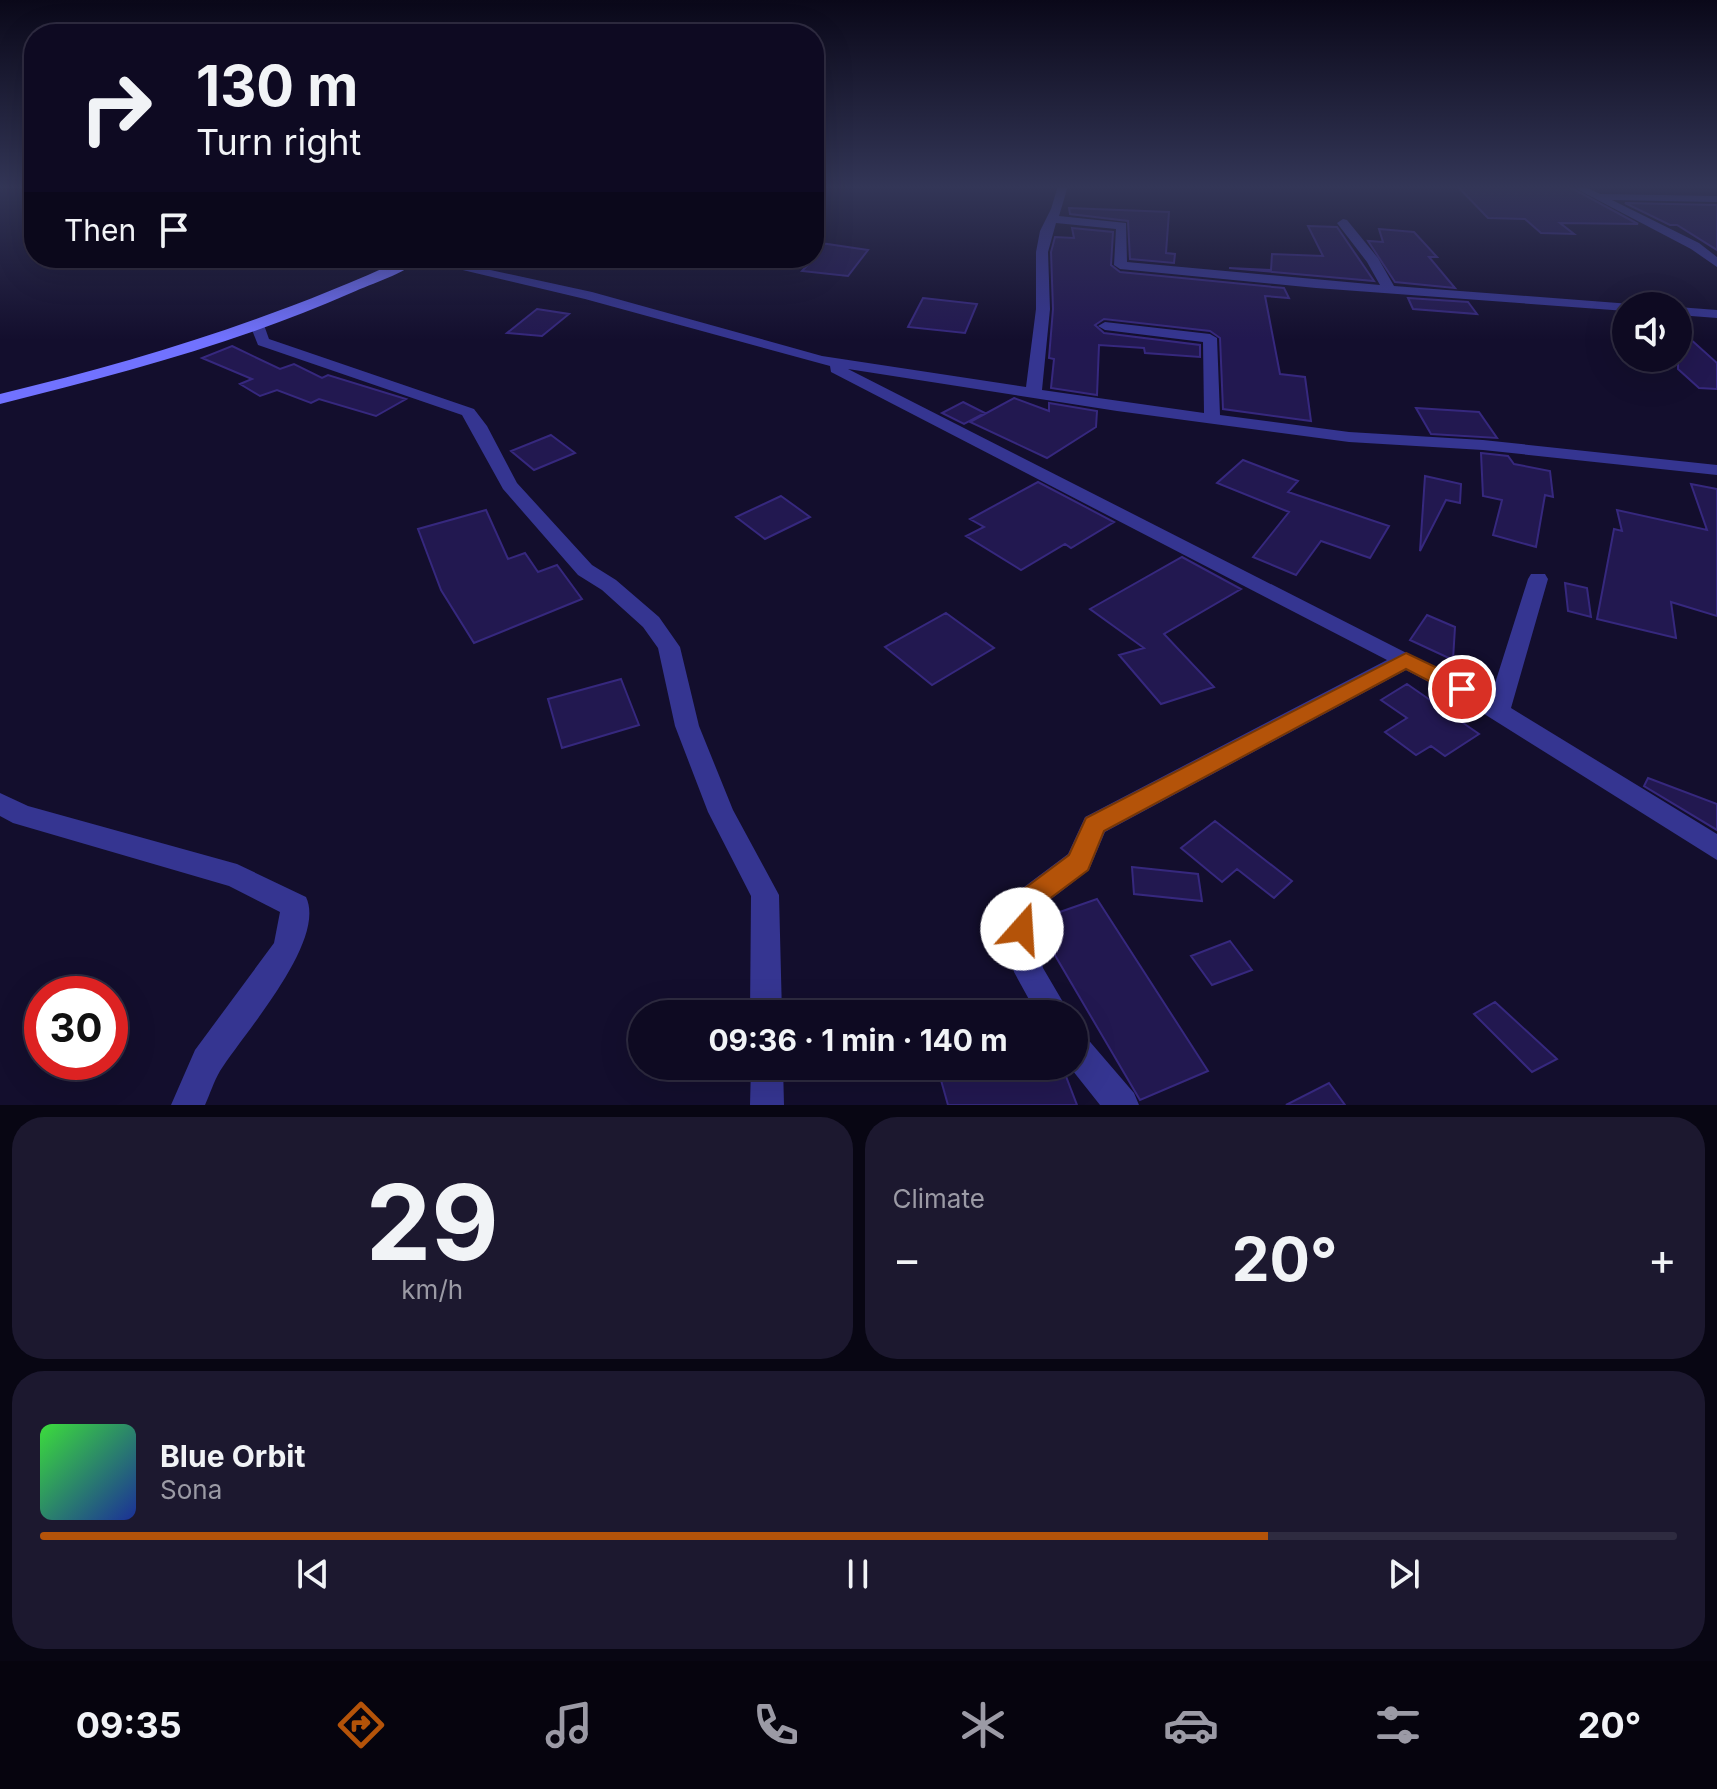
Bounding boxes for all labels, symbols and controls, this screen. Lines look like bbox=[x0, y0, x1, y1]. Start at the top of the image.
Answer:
text: 130 m bbox=[196, 52, 358, 120]
icon: right bbox=[64, 56, 168, 160]
text: Turn right bbox=[196, 120, 361, 164]
icon: arrive bbox=[152, 208, 196, 252]
text: Then bbox=[64, 212, 136, 248]
map controls bbox=[1612, 292, 1692, 372]
button: sound bbox=[1612, 292, 1692, 372]
pin bbox=[1428, 655, 1496, 723]
icon: arrive bbox=[1440, 667, 1484, 711]
position arrow bbox=[980, 887, 1064, 971]
speed limit sign: 30 bbox=[24, 976, 128, 1080]
text: 09:36 · 1 min · 140 m bbox=[708, 1022, 1008, 1058]
text: 29 bbox=[366, 1159, 499, 1285]
text: Climate bbox=[893, 1183, 985, 1214]
text: 20° bbox=[1232, 1223, 1338, 1295]
text: − bbox=[893, 1232, 922, 1286]
text: + bbox=[1648, 1232, 1677, 1286]
text: km/h bbox=[401, 1274, 463, 1305]
text: Blue Orbit bbox=[160, 1438, 305, 1474]
text: Sona bbox=[160, 1474, 222, 1505]
icon: previous bbox=[291, 1552, 335, 1596]
icon: pause bbox=[836, 1552, 880, 1596]
icon: next bbox=[1382, 1552, 1426, 1596]
icon: directions bbox=[333, 1697, 389, 1753]
icon: music bbox=[541, 1697, 597, 1753]
icon: phone bbox=[748, 1697, 804, 1753]
icon: climate bbox=[955, 1697, 1011, 1753]
icon: car bbox=[1163, 1697, 1219, 1753]
icon: filters bbox=[1370, 1697, 1426, 1753]
text: 09:35 bbox=[76, 1703, 182, 1747]
text: 20° bbox=[1578, 1703, 1641, 1747]

